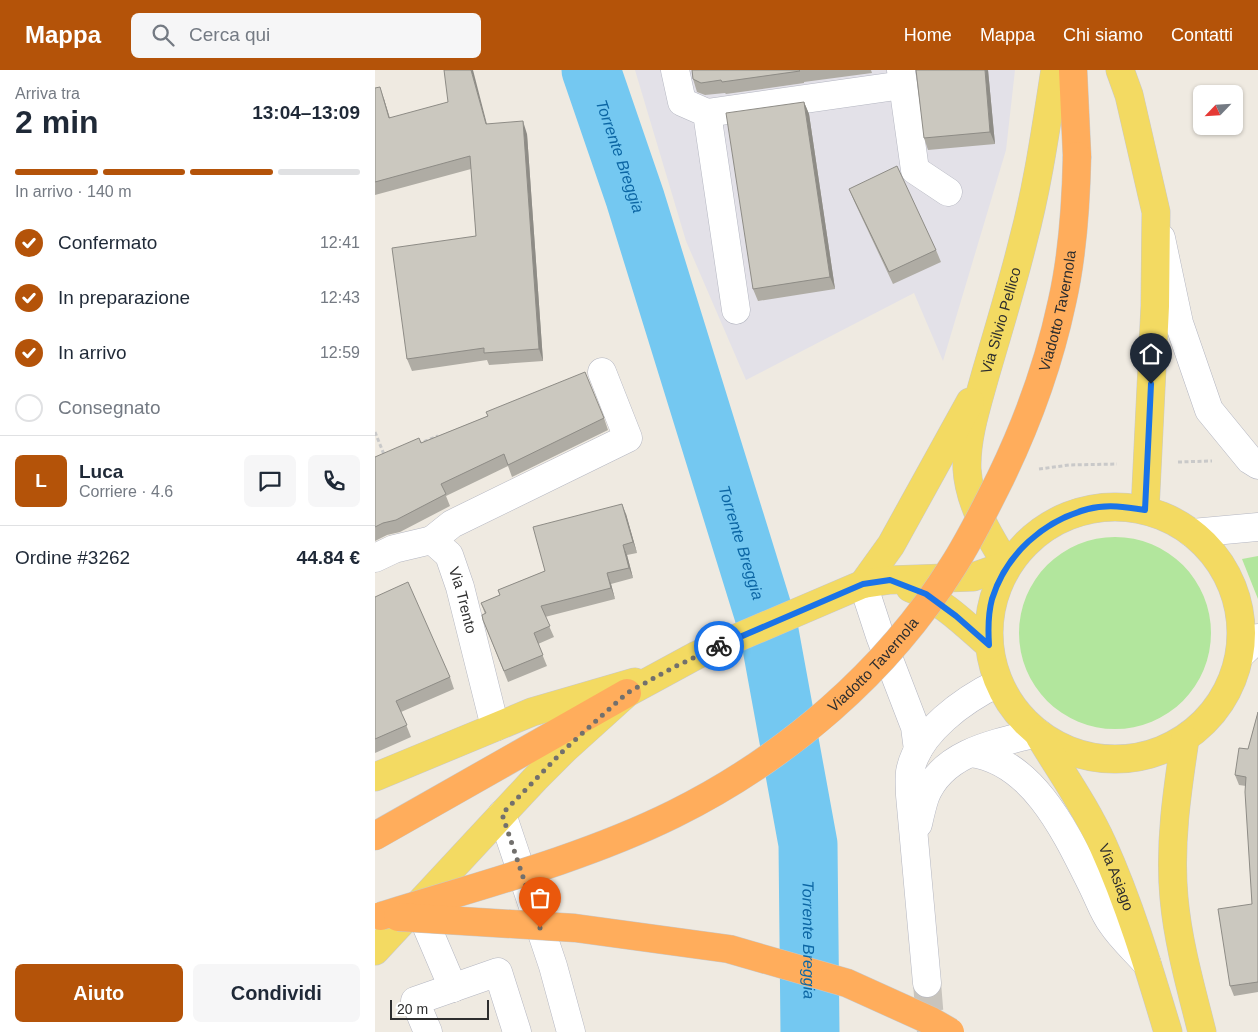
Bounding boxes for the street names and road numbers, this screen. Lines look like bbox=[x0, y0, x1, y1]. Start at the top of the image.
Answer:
street label: Viadotto Tavernola bbox=[1035, 248, 1079, 373]
street label: Via Silvio Pellico bbox=[977, 265, 1024, 376]
street label: Via Trento bbox=[446, 565, 480, 635]
street label: Viadotto Tavernola bbox=[824, 614, 922, 715]
street label: Via Asiago bbox=[1096, 841, 1138, 913]

